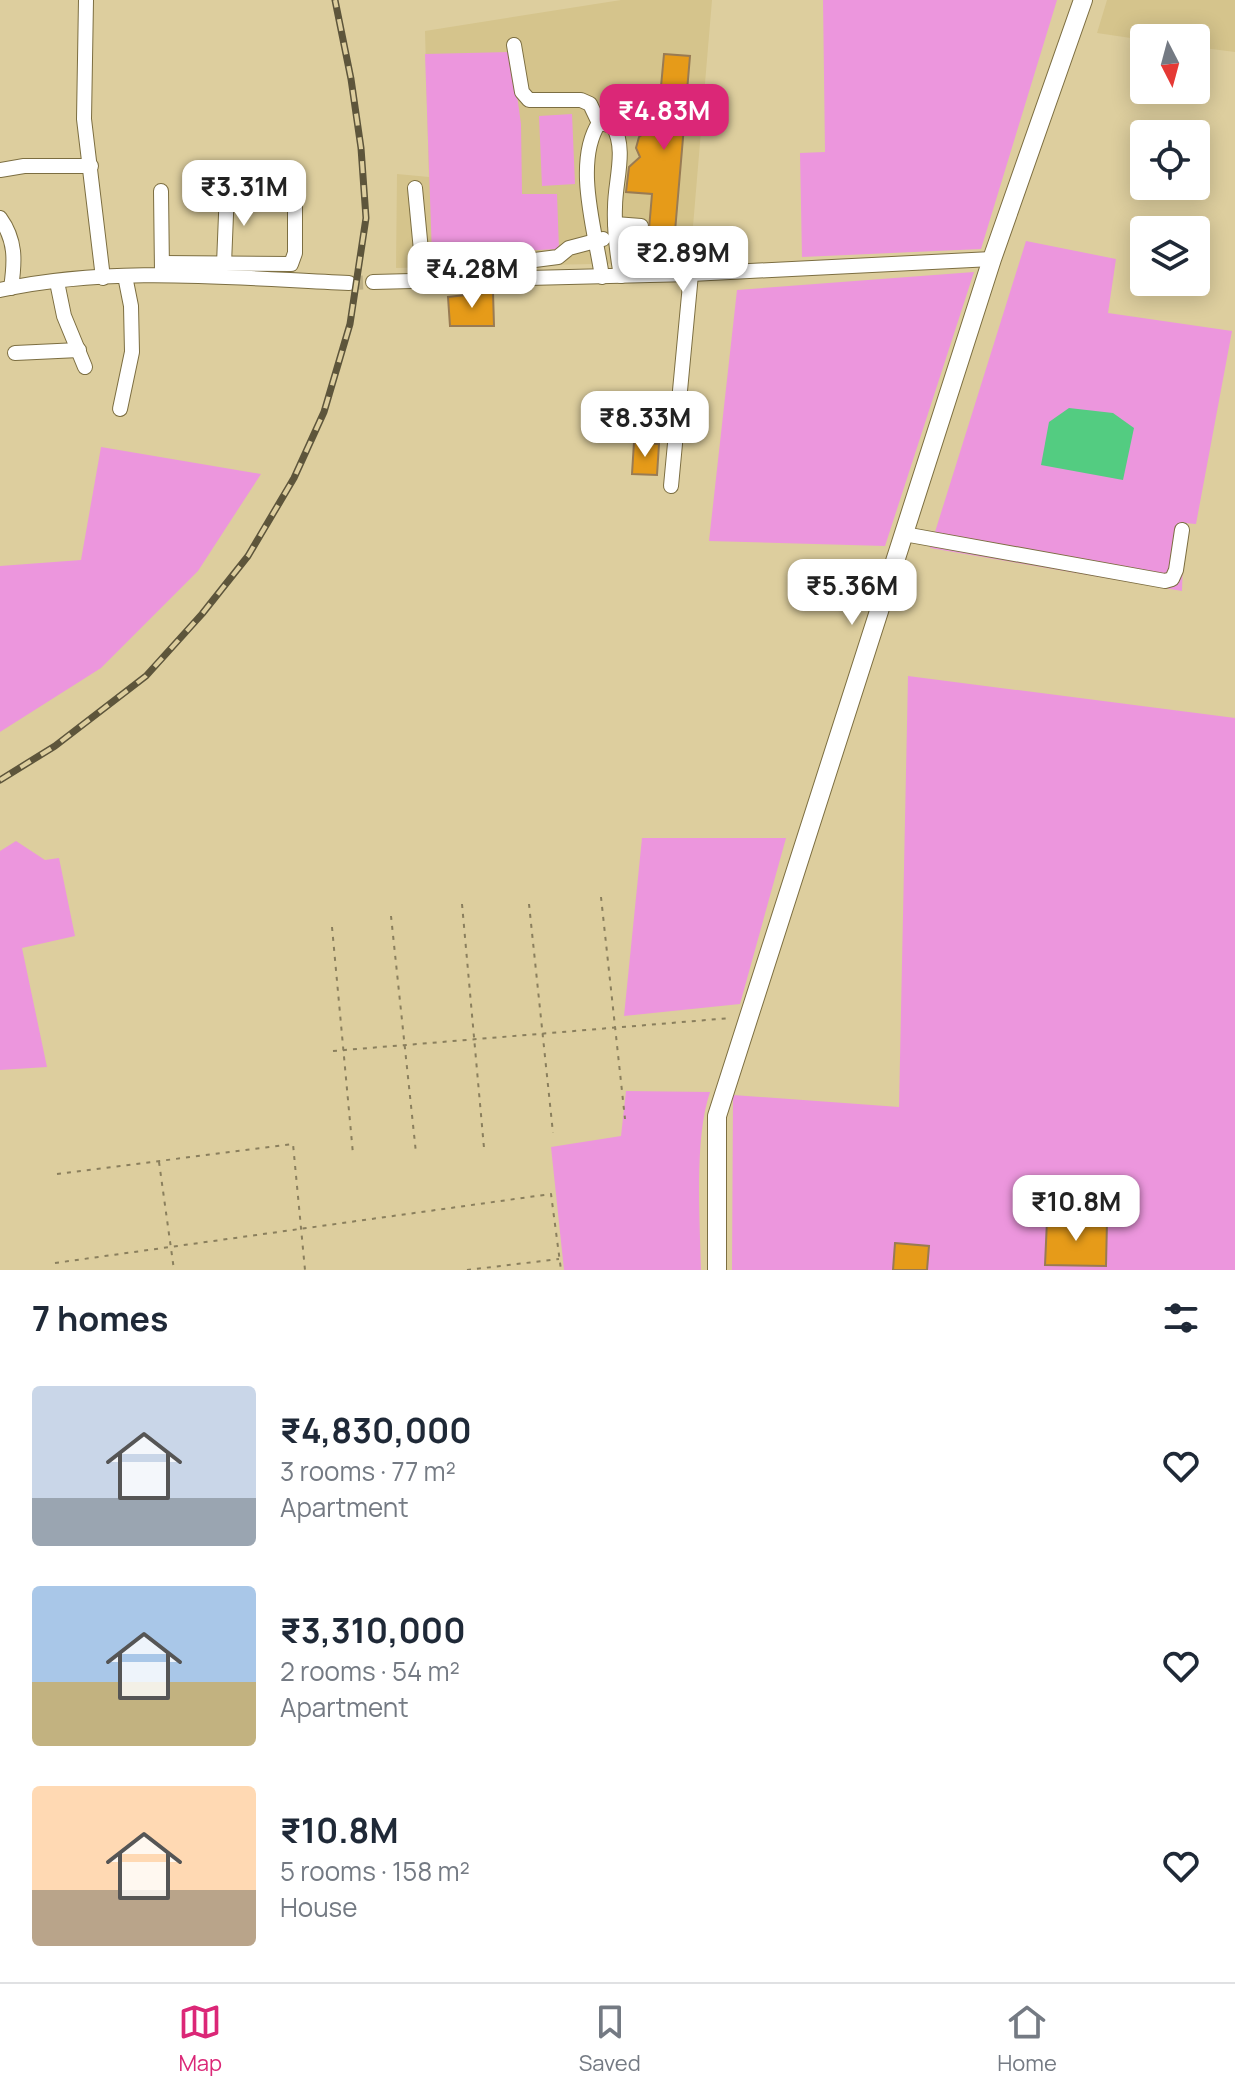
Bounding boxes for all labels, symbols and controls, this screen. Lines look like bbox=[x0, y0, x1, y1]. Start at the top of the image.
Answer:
north arrow bbox=[1130, 24, 1210, 104]
map controls bbox=[1130, 24, 1210, 296]
pin: ₹4.83M bbox=[599, 84, 729, 152]
text: ₹4.83M bbox=[618, 92, 710, 128]
button: locate bbox=[1130, 120, 1210, 200]
pin: ₹3.31M bbox=[179, 160, 309, 228]
text: ₹3.31M bbox=[200, 168, 288, 204]
button: layers bbox=[1130, 216, 1210, 296]
pin: ₹2.89M bbox=[618, 226, 748, 294]
text: ₹2.89M bbox=[636, 234, 730, 270]
pin: ₹4.28M bbox=[407, 242, 537, 310]
text: ₹4.28M bbox=[426, 250, 518, 286]
pin: ₹8.33M bbox=[580, 391, 710, 459]
text: ₹8.33M bbox=[599, 399, 691, 435]
pin: ₹5.36M bbox=[787, 559, 917, 627]
text: ₹5.36M bbox=[806, 567, 898, 603]
pin: ₹10.8M bbox=[1011, 1175, 1141, 1243]
text: ₹10.8M bbox=[1031, 1183, 1121, 1219]
text: 7 homes bbox=[32, 1295, 168, 1341]
icon: filters bbox=[1159, 1296, 1203, 1340]
text: ₹4,830,000 bbox=[280, 1407, 472, 1453]
icon: home bbox=[96, 1418, 192, 1514]
icon: heart bbox=[1159, 1444, 1203, 1488]
text: 3 rooms · 77 m² bbox=[280, 1453, 456, 1489]
text: Apartment bbox=[280, 1489, 409, 1525]
text: ₹3,310,000 bbox=[280, 1607, 466, 1653]
icon: home bbox=[96, 1618, 192, 1714]
icon: heart bbox=[1159, 1644, 1203, 1688]
text: 2 rooms · 54 m² bbox=[280, 1653, 460, 1689]
text: Apartment bbox=[280, 1689, 409, 1725]
text: ₹10.8M bbox=[280, 1807, 399, 1853]
icon: home bbox=[96, 1818, 192, 1914]
icon: heart bbox=[1159, 1844, 1203, 1888]
text: 5 rooms · 158 m² bbox=[280, 1853, 470, 1889]
text: House bbox=[280, 1889, 357, 1925]
tab: Map bbox=[178, 2000, 222, 2078]
tab: Saved bbox=[579, 2000, 641, 2078]
tab: Home bbox=[997, 2000, 1057, 2078]

